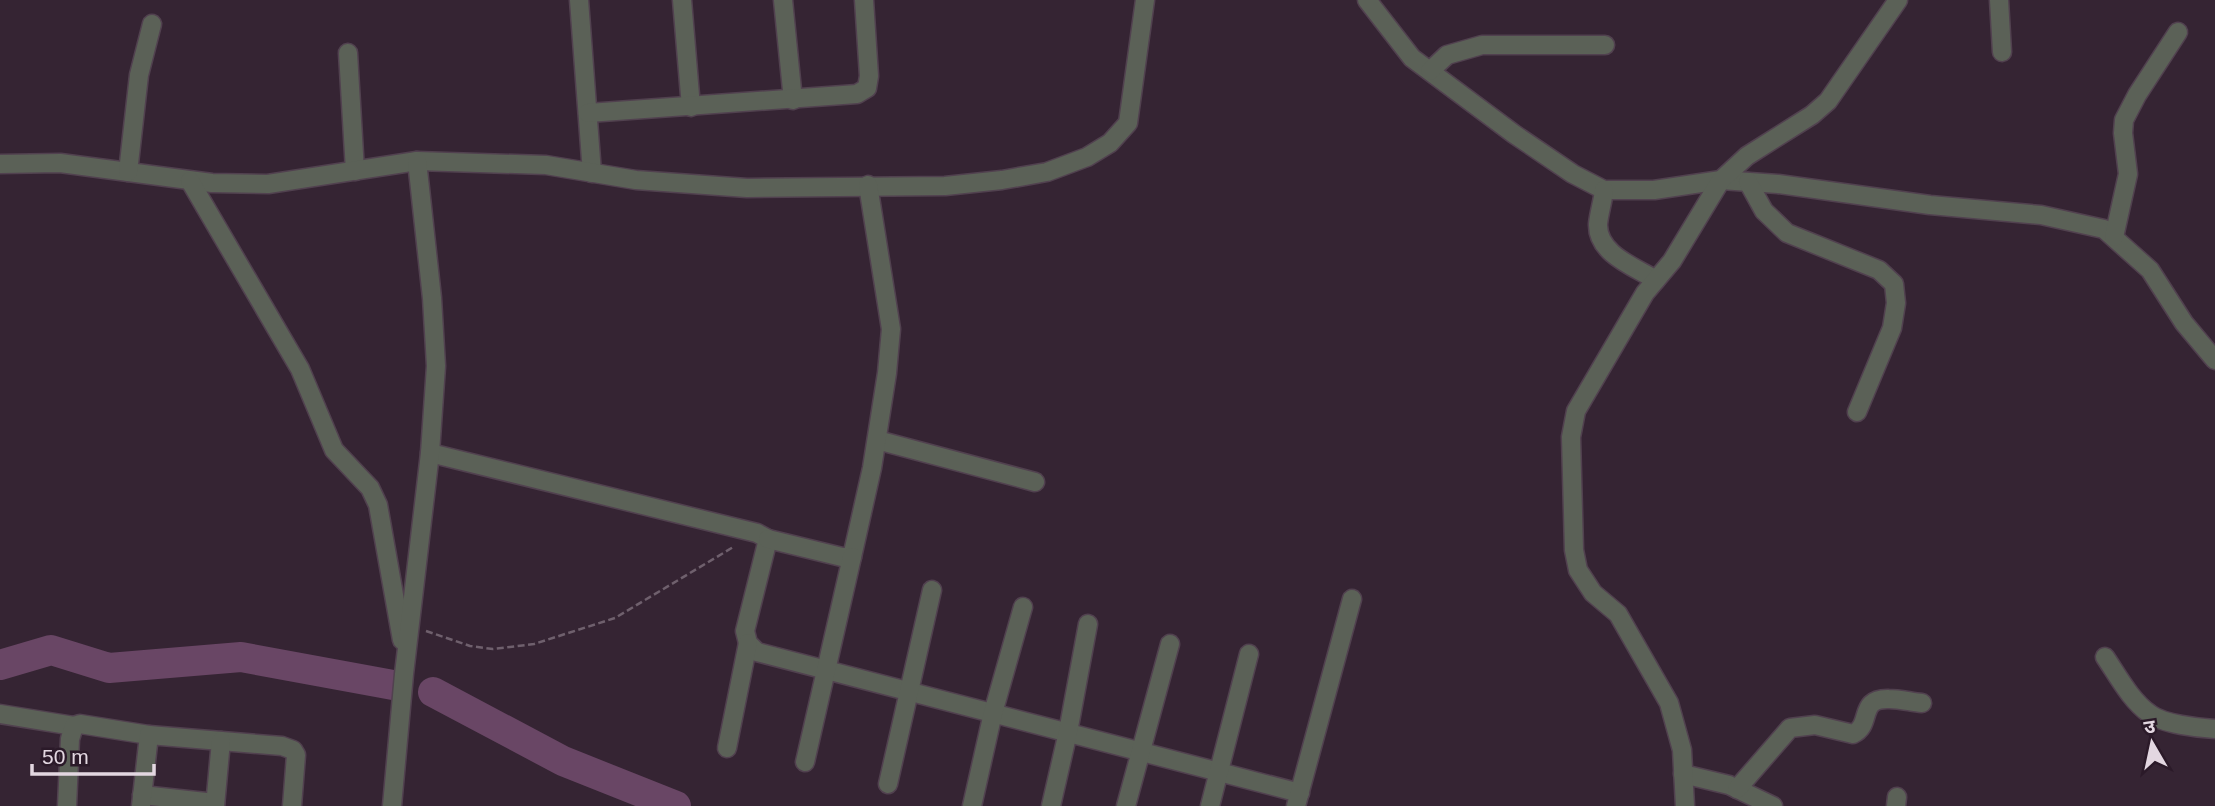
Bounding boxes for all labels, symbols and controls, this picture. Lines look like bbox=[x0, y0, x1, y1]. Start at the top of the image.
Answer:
north arrow bbox=[2117, 708, 2187, 778]
text: उ bbox=[2142, 715, 2157, 738]
scale bar bbox=[32, 732, 154, 776]
text: 50 m bbox=[42, 745, 89, 768]

